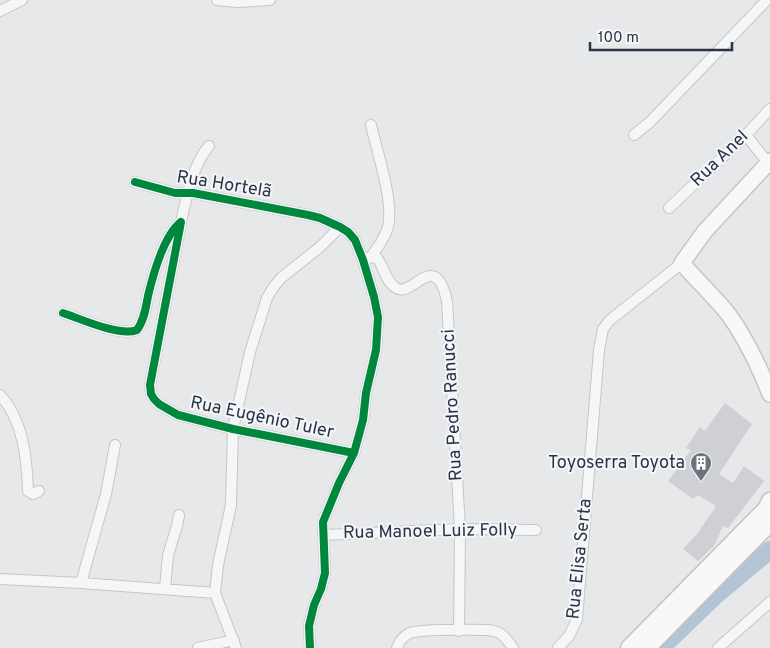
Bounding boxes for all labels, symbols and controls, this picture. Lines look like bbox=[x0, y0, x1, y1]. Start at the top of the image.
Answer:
scale bar bbox=[590, 20, 732, 52]
text: 100 m bbox=[598, 29, 639, 48]
street label: Rua Anel bbox=[686, 126, 754, 192]
street label: Rua Hortelã bbox=[175, 166, 273, 204]
street label: Rua Pedro Ranucci bbox=[438, 328, 468, 482]
street label: Rua Eugênio Tuler bbox=[188, 392, 336, 444]
building icon: Toyoserra Toyota bbox=[689, 451, 713, 482]
place label: Toyoserra Toyota bbox=[548, 452, 685, 475]
street label: Rua Elisa Serta bbox=[562, 497, 598, 621]
street label: Rua Manoel Luiz Folly bbox=[343, 519, 517, 545]

